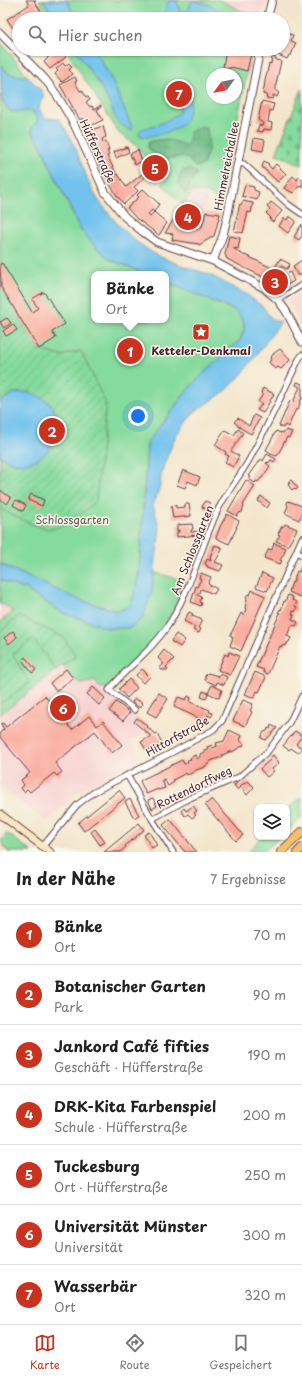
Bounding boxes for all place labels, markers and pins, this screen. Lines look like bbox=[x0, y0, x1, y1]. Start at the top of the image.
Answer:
pin: 7 bbox=[166, 79, 192, 109]
pin: 5 bbox=[142, 153, 168, 183]
pin: 4 bbox=[175, 202, 201, 232]
pin: 3 bbox=[262, 267, 288, 297]
place icon: Ketteler-Denkmal bbox=[191, 322, 211, 342]
pin: 1 bbox=[117, 336, 143, 366]
place label: Ketteler-Denkmal bbox=[151, 342, 251, 359]
pin: 2 bbox=[39, 416, 65, 446]
pin: 6 bbox=[50, 693, 76, 723]

